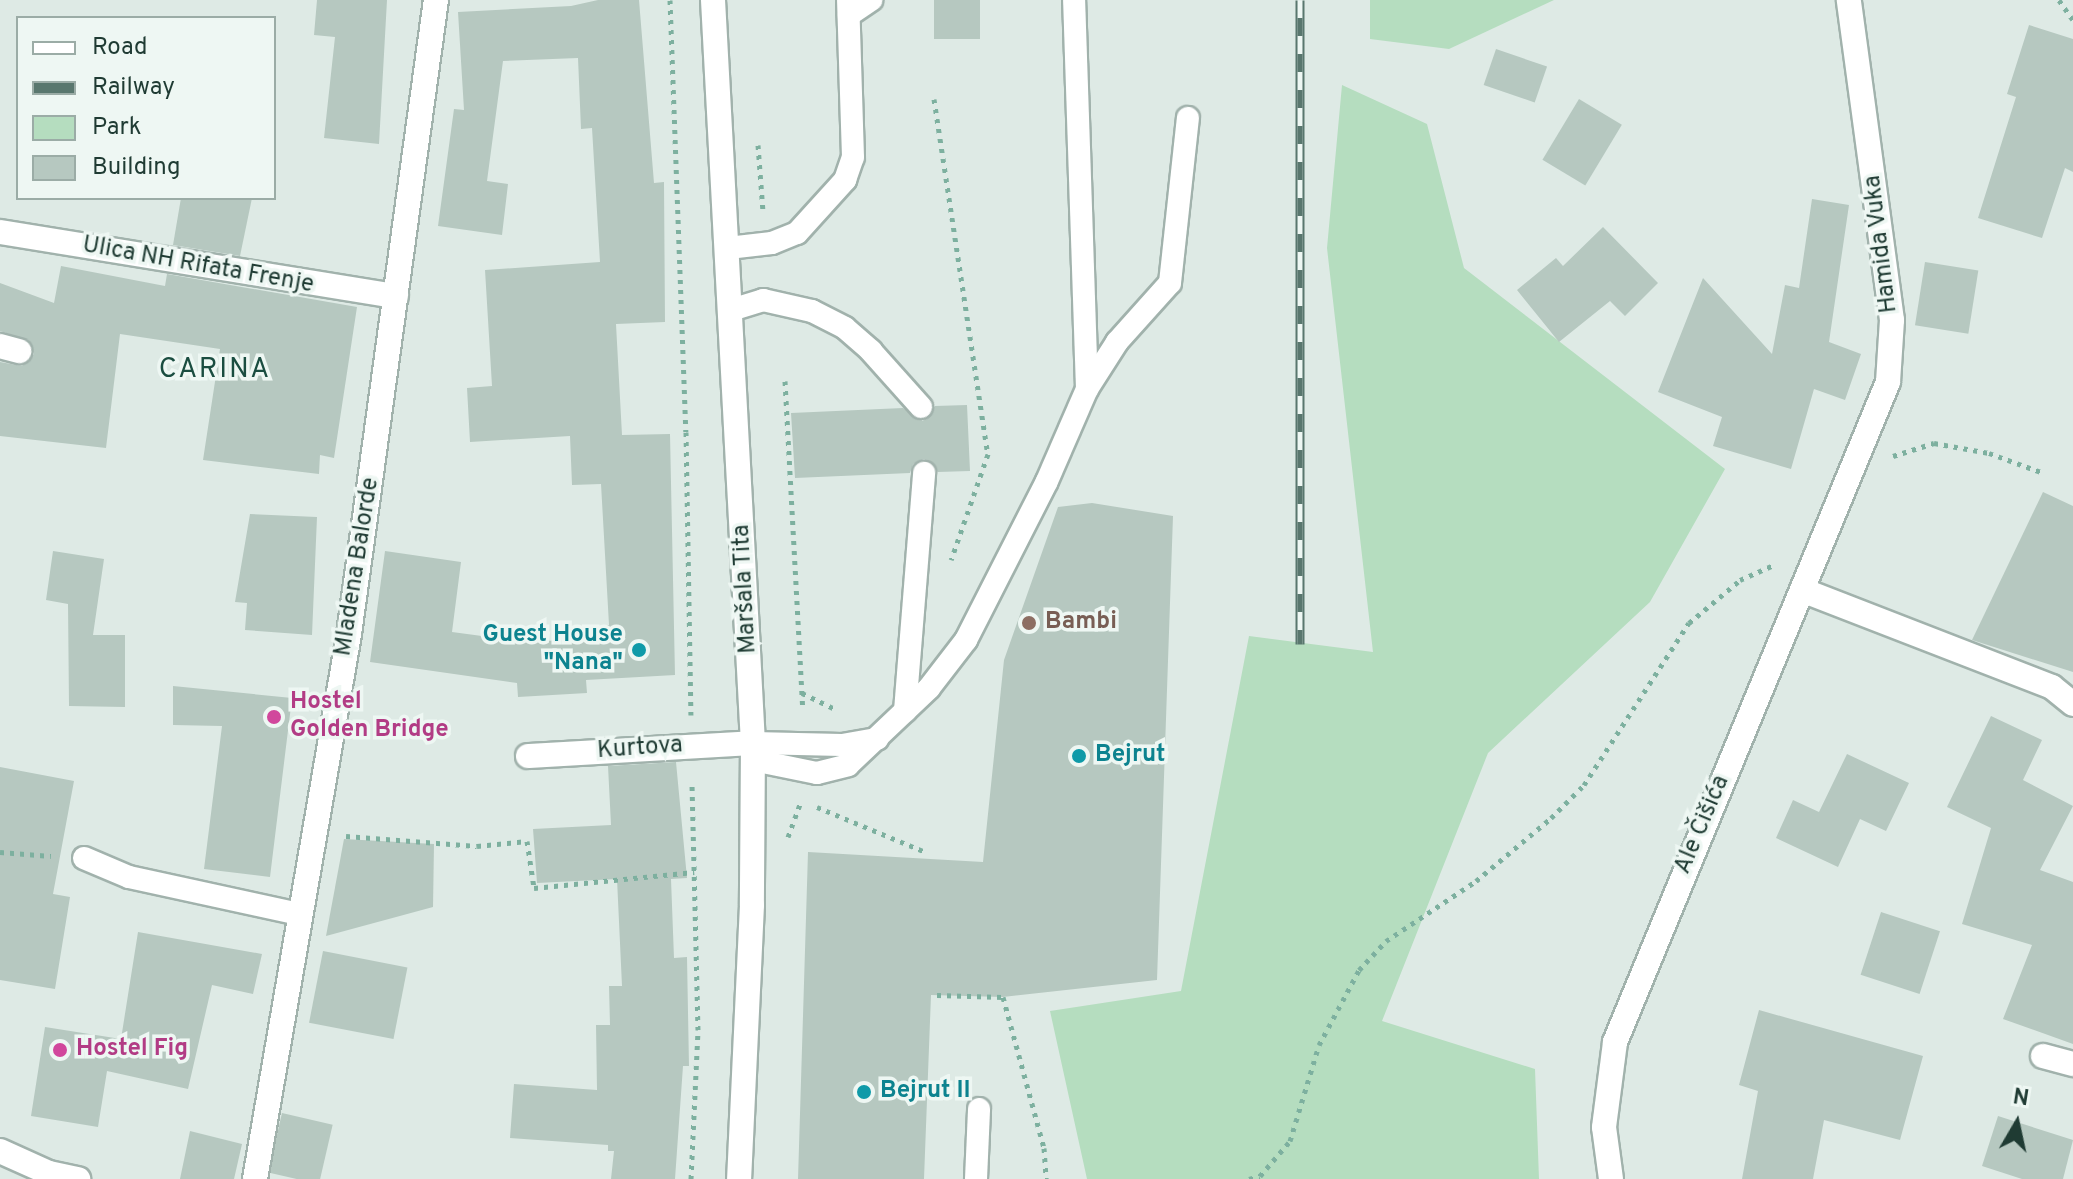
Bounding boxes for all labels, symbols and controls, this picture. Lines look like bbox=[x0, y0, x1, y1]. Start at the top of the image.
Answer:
legend bbox=[16, 16, 276, 200]
text: Road bbox=[92, 33, 148, 63]
text: Railway bbox=[92, 73, 175, 103]
text: Park bbox=[92, 113, 142, 143]
text: Building bbox=[92, 153, 181, 183]
street label: Hamida Vuka bbox=[1859, 173, 1905, 315]
street label: Ulica NH Rifata Frenje bbox=[80, 231, 316, 301]
district label: CARINA bbox=[159, 353, 271, 387]
street label: Mladena Balorde bbox=[330, 476, 386, 658]
street label: Maršala Tita bbox=[728, 523, 764, 655]
place label: Bambi bbox=[1045, 609, 1117, 637]
marker: Bambi bbox=[1020, 614, 1038, 632]
place label: Guest House "Nana" bbox=[483, 622, 623, 678]
marker: Guest House "Nana" bbox=[630, 641, 648, 659]
place label: Hostel Golden Bridge bbox=[290, 689, 449, 745]
marker: Hostel Golden Bridge bbox=[265, 708, 283, 726]
street label: Kurtova bbox=[596, 732, 684, 766]
place label: Bejrut bbox=[1095, 742, 1166, 770]
marker: Bejrut bbox=[1070, 747, 1088, 765]
street label: Ale Čišića bbox=[1669, 771, 1737, 879]
place label: Hostel Fig bbox=[76, 1036, 188, 1064]
marker: Hostel Fig bbox=[51, 1041, 69, 1059]
place label: Bejrut II bbox=[880, 1078, 971, 1106]
marker: Bejrut II bbox=[855, 1083, 873, 1101]
north arrow bbox=[1977, 1083, 2057, 1163]
text: N bbox=[2011, 1084, 2031, 1113]

